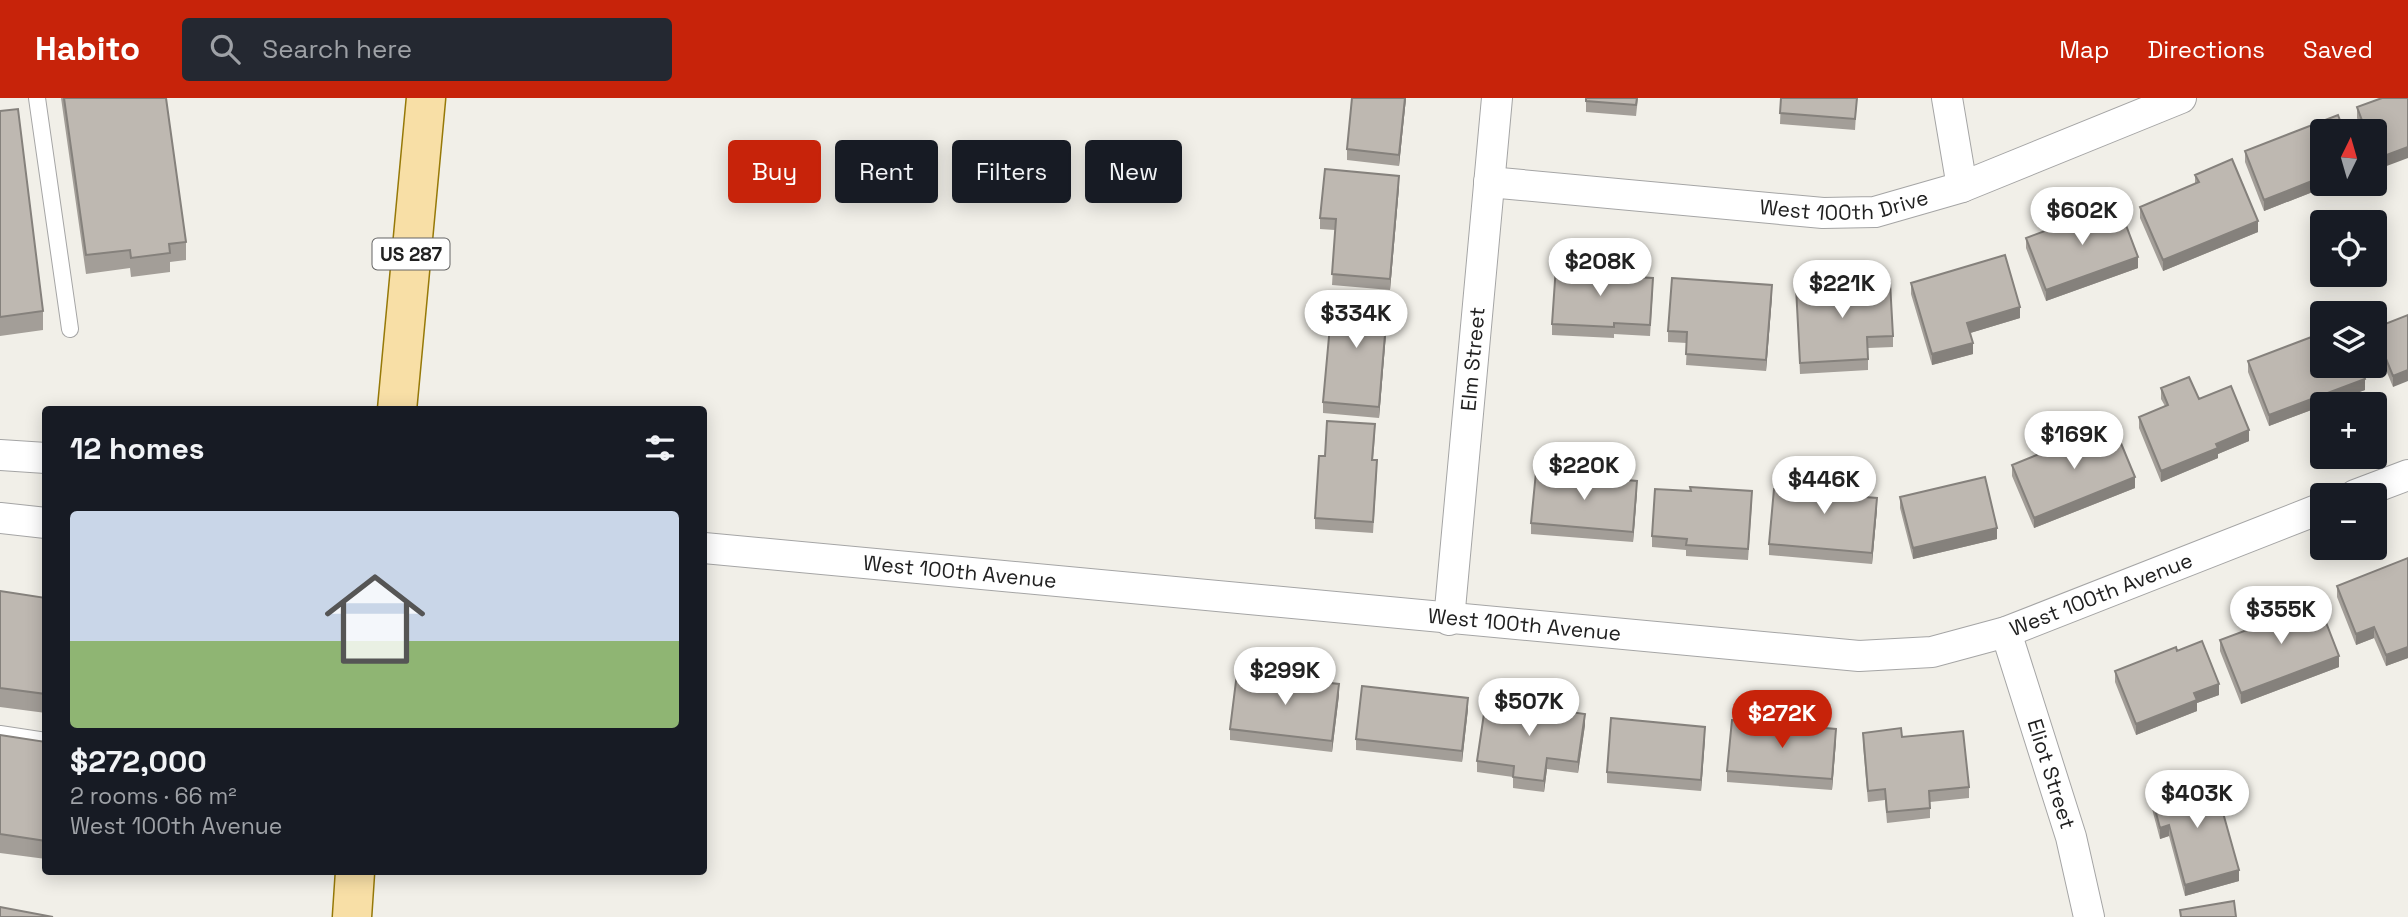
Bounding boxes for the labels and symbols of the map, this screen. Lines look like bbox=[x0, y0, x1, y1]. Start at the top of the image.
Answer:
north arrow bbox=[2310, 119, 2387, 196]
street label: West 100th Drive bbox=[1758, 183, 1931, 226]
pin: $602K bbox=[2033, 188, 2131, 247]
road number: US 287 bbox=[372, 238, 450, 270]
pin: $208K bbox=[1551, 238, 1649, 298]
pin: $221K bbox=[1793, 260, 1891, 320]
pin: $334K bbox=[1307, 290, 1405, 350]
street label: Elm Street bbox=[1454, 306, 1491, 412]
pin: $169K bbox=[2025, 412, 2123, 471]
pin: $220K bbox=[1535, 442, 1633, 502]
pin: $446K bbox=[1775, 456, 1873, 516]
street label: West 100th Avenue bbox=[2006, 546, 2196, 642]
street label: West 100th Avenue bbox=[862, 549, 1058, 594]
pin: $355K bbox=[2232, 587, 2330, 646]
street label: West 100th Avenue bbox=[1427, 602, 1622, 647]
pin: $299K bbox=[1236, 648, 1334, 707]
pin: $507K bbox=[1480, 678, 1578, 738]
pin: $272K bbox=[1733, 690, 1831, 750]
street label: Eliot Street bbox=[2021, 715, 2082, 832]
pin: $403K bbox=[2148, 770, 2246, 830]

